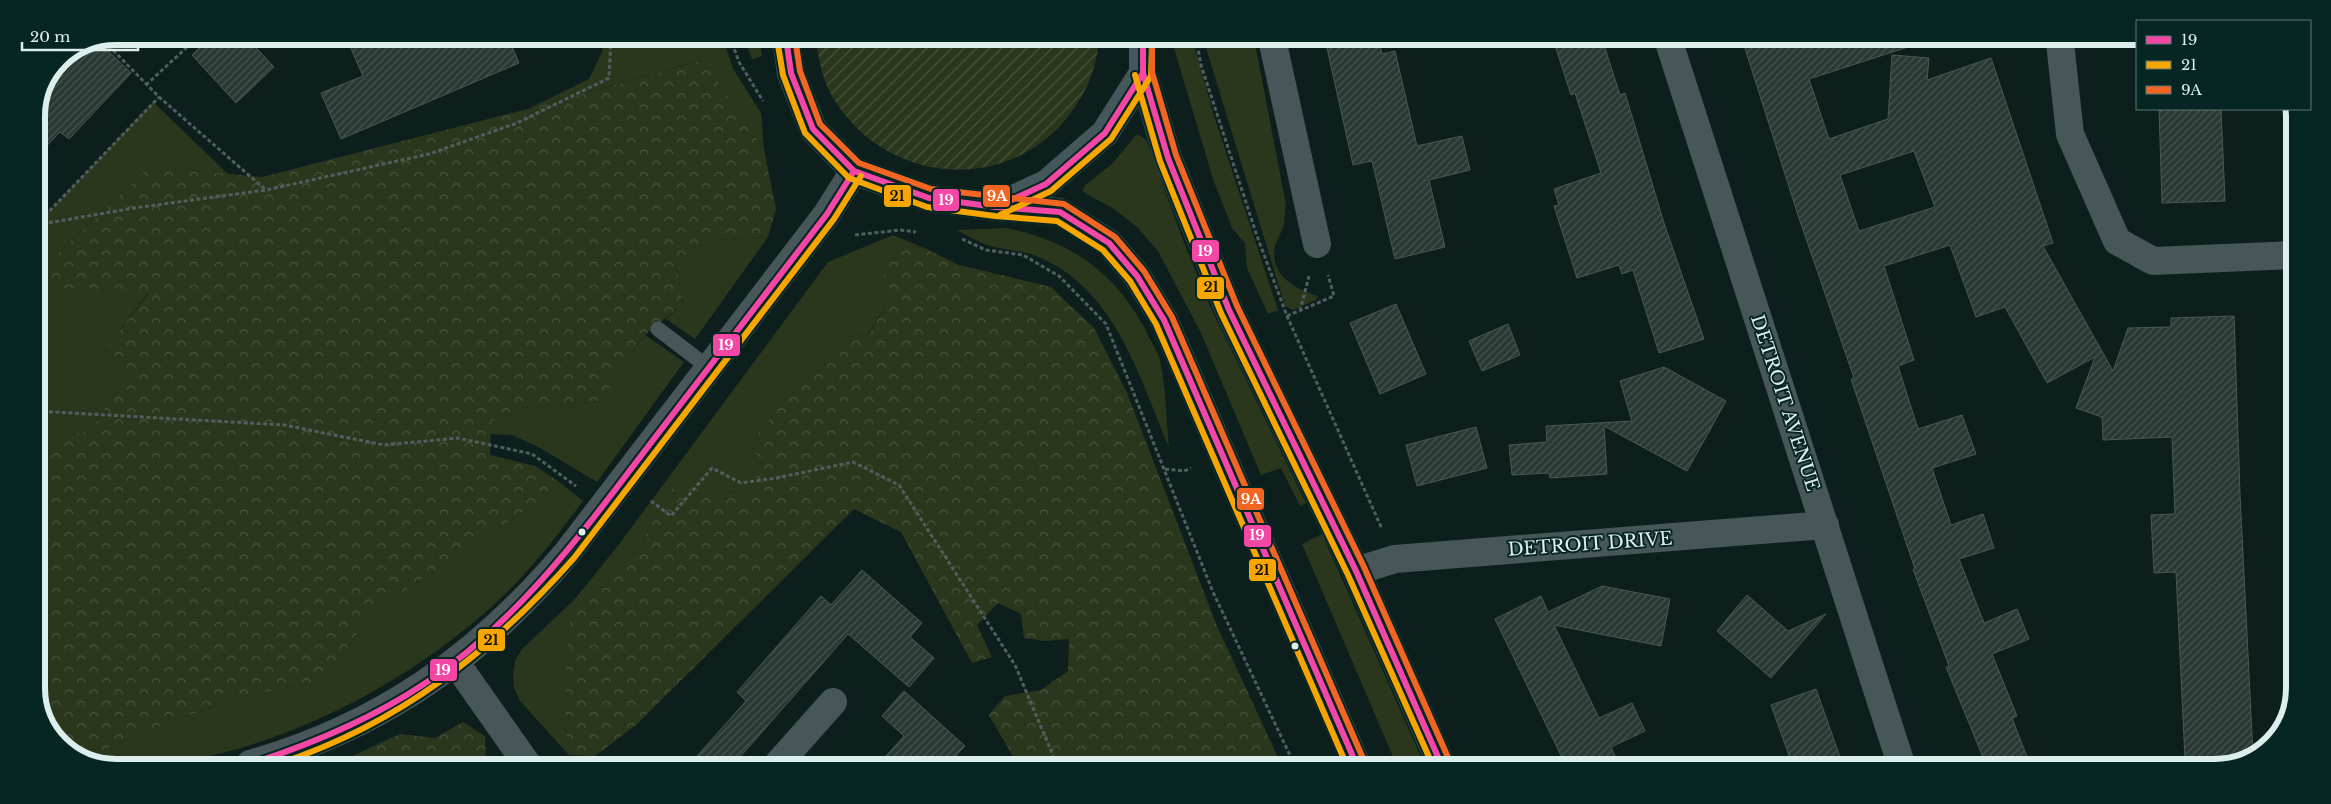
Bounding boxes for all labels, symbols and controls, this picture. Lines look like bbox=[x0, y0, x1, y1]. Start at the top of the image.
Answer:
scale bar bbox=[22, 20, 139, 52]
legend bbox=[2136, 20, 2311, 110]
text: 20 m bbox=[30, 27, 70, 46]
text: 19 bbox=[2181, 30, 2197, 49]
text: 21 bbox=[2181, 55, 2197, 74]
text: 9A bbox=[2181, 80, 2202, 99]
line badge: 21 bbox=[883, 184, 912, 208]
line badge: 9A bbox=[982, 184, 1011, 208]
text: 21 bbox=[889, 187, 905, 205]
text: 9A bbox=[987, 187, 1008, 205]
line badge: 19 bbox=[932, 188, 960, 212]
text: 19 bbox=[938, 191, 954, 209]
line badge: 19 bbox=[1191, 239, 1220, 263]
text: 19 bbox=[1197, 242, 1213, 260]
line badge: 21 bbox=[1196, 276, 1225, 300]
text: 21 bbox=[1203, 278, 1219, 296]
street label: DETROIT AVENUE bbox=[1746, 312, 1824, 494]
line badge: 19 bbox=[712, 333, 741, 357]
text: 19 bbox=[718, 336, 734, 354]
line badge: 9A bbox=[1236, 487, 1265, 511]
text: 9A bbox=[1241, 490, 1262, 508]
line badge: 19 bbox=[1243, 524, 1272, 548]
text: 19 bbox=[1249, 526, 1265, 544]
unlabelled marker bbox=[577, 527, 587, 537]
street label: DETROIT DRIVE bbox=[1507, 527, 1673, 561]
line badge: 21 bbox=[1248, 558, 1277, 582]
text: 21 bbox=[1254, 561, 1270, 579]
line badge: 21 bbox=[477, 628, 506, 652]
text: 21 bbox=[483, 631, 499, 649]
unlabelled marker bbox=[1290, 641, 1300, 651]
line badge: 19 bbox=[429, 658, 458, 682]
text: 19 bbox=[435, 661, 451, 679]

